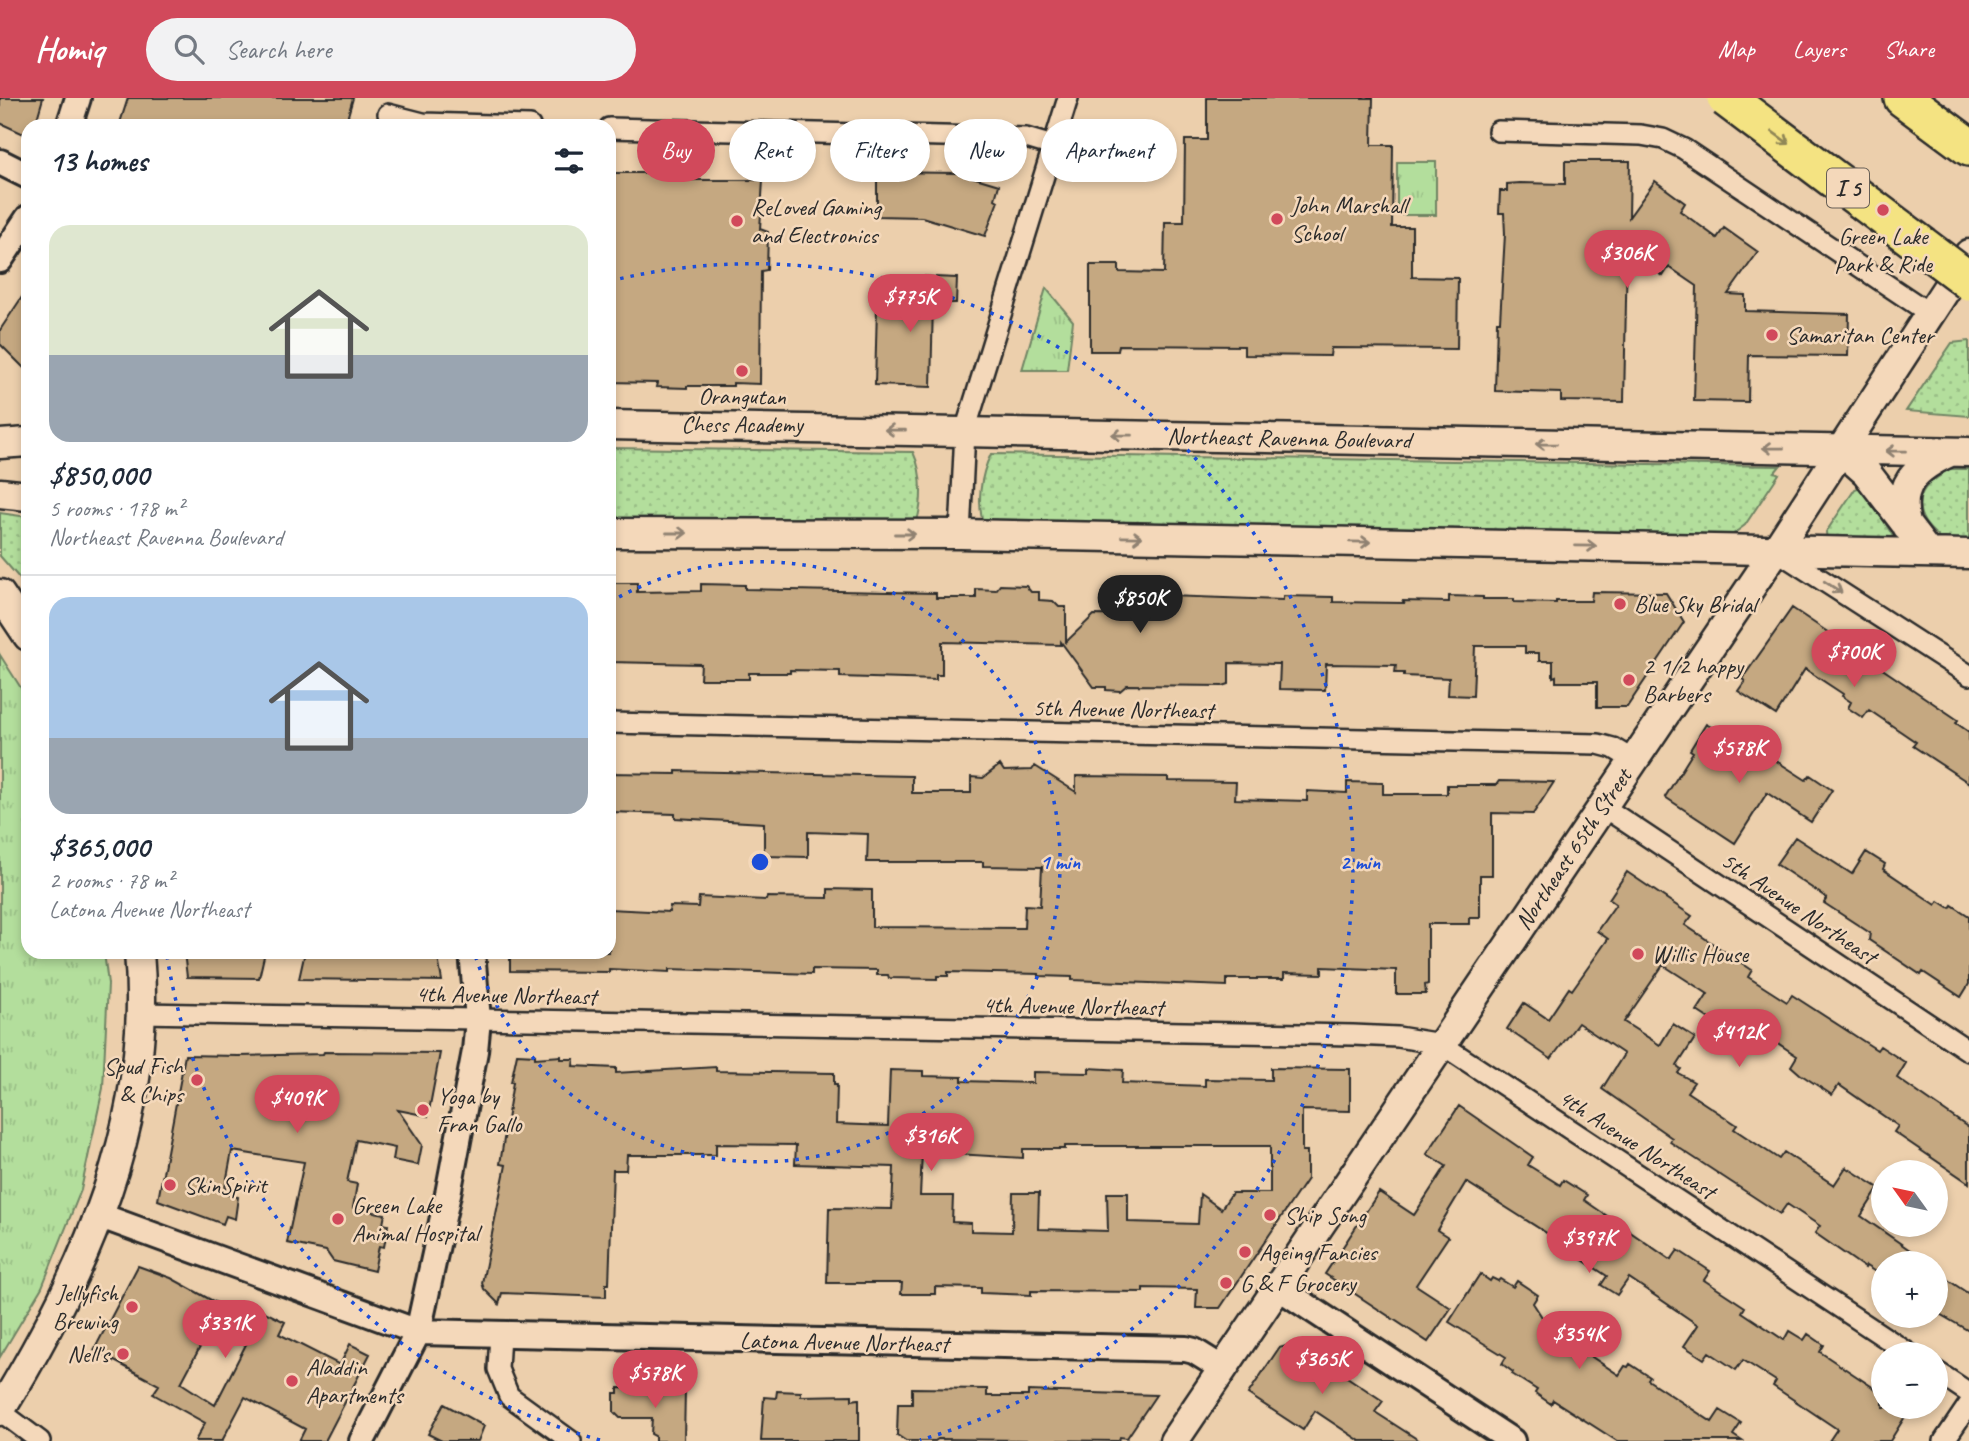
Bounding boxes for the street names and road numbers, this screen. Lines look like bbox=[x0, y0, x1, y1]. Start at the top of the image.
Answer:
road number: I 5 bbox=[1827, 169, 1869, 208]
street label: Northeast Ravenna Boulevard bbox=[1167, 421, 1415, 455]
street label: 5th Avenue Northeast bbox=[1032, 692, 1217, 726]
street label: Northeast 65th Street bbox=[1508, 761, 1639, 935]
street label: 5th Avenue Northeast bbox=[1716, 845, 1885, 973]
street label: 4th Avenue Northeast bbox=[415, 978, 600, 1012]
street label: 4th Avenue Northeast bbox=[982, 989, 1167, 1023]
street label: 4th Avenue Northeast bbox=[1553, 1082, 1724, 1207]
street label: Latona Avenue Northeast bbox=[739, 1325, 952, 1359]

